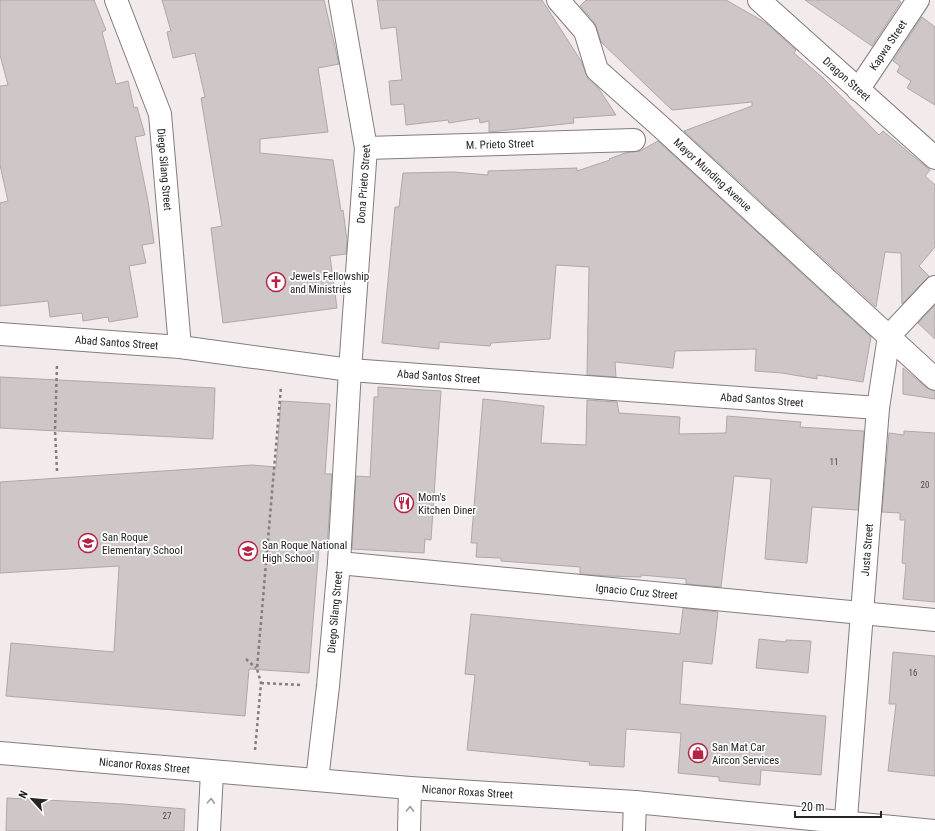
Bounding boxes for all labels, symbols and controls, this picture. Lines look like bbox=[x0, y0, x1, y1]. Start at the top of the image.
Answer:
street label: Kapwa Street bbox=[867, 18, 909, 73]
street label: Dragon Street bbox=[820, 54, 873, 103]
street label: Diego Silang Street bbox=[155, 128, 175, 211]
street label: M. Prieto Street bbox=[466, 136, 534, 152]
street label: Mayor Munding Avenue bbox=[671, 136, 755, 214]
street label: Dona Prieto Street bbox=[354, 143, 373, 224]
place label: Jewels Fellowship and Ministries bbox=[290, 270, 369, 296]
church icon: Jewels Fellowship and Ministries bbox=[265, 271, 287, 293]
street label: Abad Santos Street bbox=[75, 333, 159, 352]
street label: Abad Santos Street bbox=[397, 367, 481, 386]
street label: Abad Santos Street bbox=[720, 390, 804, 409]
house number: 11 bbox=[830, 457, 838, 467]
house number: 20 bbox=[921, 480, 929, 490]
place label: Mom's Kitchen Diner bbox=[418, 491, 476, 517]
restaurant icon: Mom's Kitchen Diner bbox=[393, 492, 415, 514]
street label: Justa Street bbox=[858, 523, 875, 577]
place label: San Roque Elementary School bbox=[102, 531, 183, 557]
school or university icon: San Roque Elementary School bbox=[77, 532, 99, 554]
place label: San Roque National High School bbox=[262, 539, 347, 565]
school or university icon: San Roque National High School bbox=[237, 540, 259, 562]
street label: Diego Silang Street bbox=[324, 570, 345, 654]
street label: Ignacio Cruz Street bbox=[595, 581, 678, 602]
house number: 16 bbox=[909, 668, 917, 678]
place label: San Mat Car Aircon Services bbox=[712, 741, 779, 767]
shop icon: San Mat Car Aircon Services bbox=[687, 742, 709, 764]
street label: Nicanor Roxas Street bbox=[98, 755, 190, 776]
north arrow bbox=[12, 779, 52, 819]
street label: Nicanor Roxas Street bbox=[421, 782, 513, 801]
text: N bbox=[16, 789, 31, 801]
scale bar bbox=[795, 793, 881, 819]
one-way arrow bbox=[206, 798, 215, 804]
text: 20 m bbox=[801, 800, 825, 814]
one-way arrow bbox=[405, 806, 414, 812]
house number: 27 bbox=[163, 811, 172, 821]

